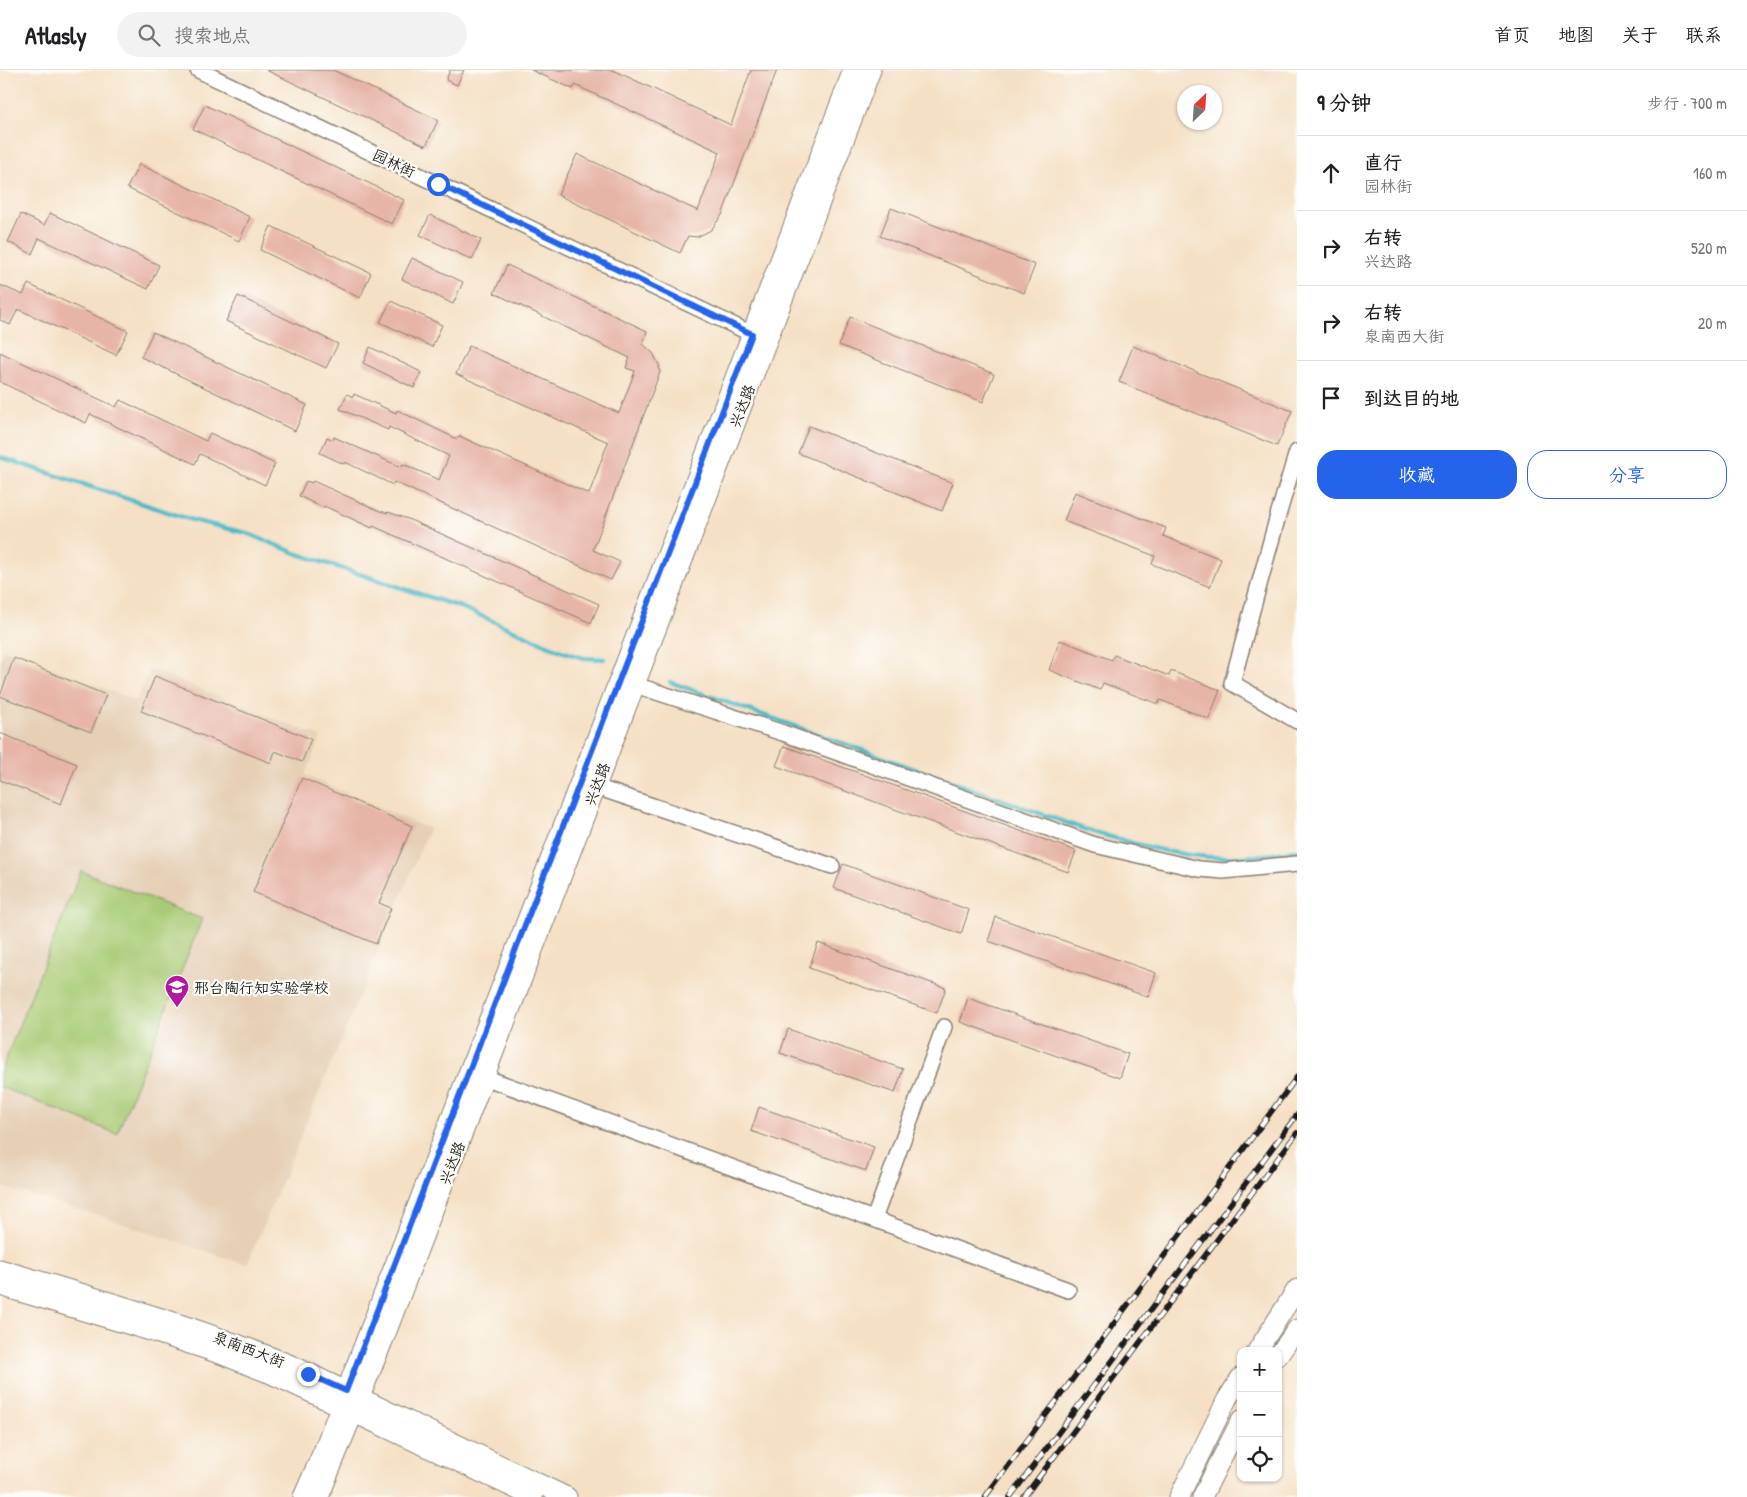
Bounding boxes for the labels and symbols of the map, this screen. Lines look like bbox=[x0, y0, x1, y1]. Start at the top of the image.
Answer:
north arrow bbox=[1177, 85, 1222, 130]
street label: 园林街 bbox=[369, 144, 419, 182]
route start bbox=[427, 173, 450, 196]
street label: 兴达路 bbox=[724, 381, 760, 431]
street label: 兴达路 bbox=[579, 759, 615, 809]
school or university icon: 邢台陶行知实验学校 bbox=[164, 974, 190, 1008]
place label: 邢台陶行知实验学校 bbox=[194, 977, 329, 998]
street label: 兴达路 bbox=[434, 1138, 470, 1188]
street label: 泉南西大街 bbox=[210, 1326, 288, 1372]
route end bbox=[297, 1363, 320, 1386]

